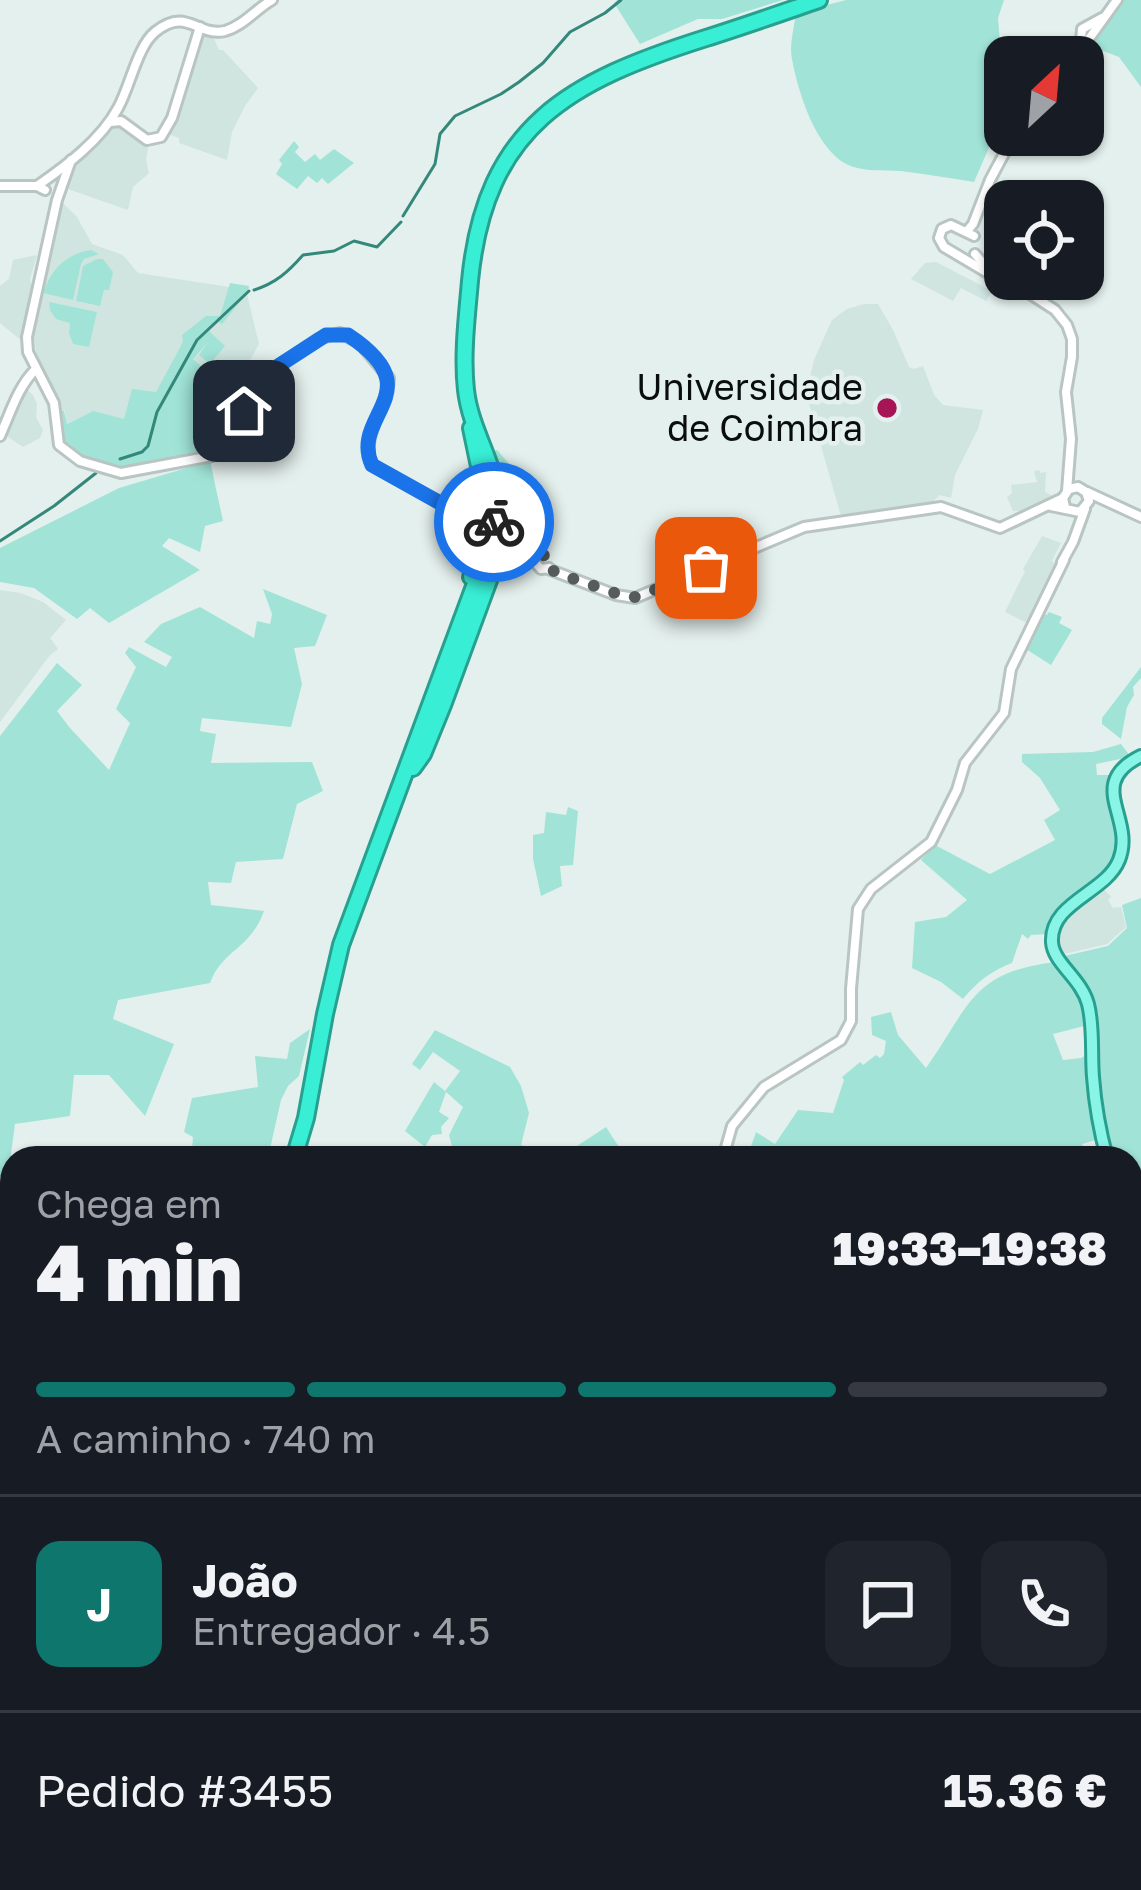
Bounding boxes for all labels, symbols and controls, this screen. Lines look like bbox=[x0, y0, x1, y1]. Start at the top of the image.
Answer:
north arrow bbox=[984, 36, 1104, 156]
map controls bbox=[984, 36, 1104, 300]
button: locate bbox=[984, 180, 1104, 300]
pin bbox=[193, 360, 295, 462]
place label: Universidade de Coimbra bbox=[636, 365, 863, 449]
icon: home bbox=[211, 378, 277, 444]
marker: Universidade de Coimbra bbox=[874, 395, 900, 421]
courier bbox=[434, 462, 554, 582]
icon: bike bbox=[461, 489, 527, 555]
pin bbox=[655, 517, 757, 619]
icon: bag bbox=[673, 535, 739, 601]
text: Chega em bbox=[36, 1180, 222, 1227]
text: 19:33–19:38 bbox=[833, 1221, 1107, 1275]
text: 4 min bbox=[36, 1225, 242, 1318]
text: A caminho · 740 m bbox=[36, 1415, 376, 1462]
button: chat bbox=[825, 1541, 951, 1667]
button: phone bbox=[981, 1541, 1107, 1667]
text: João bbox=[192, 1553, 298, 1607]
text: J bbox=[86, 1577, 112, 1631]
text: Entregador · 4.5 bbox=[192, 1607, 490, 1654]
text: Pedido #3455 bbox=[36, 1763, 333, 1817]
text: 15.36 € bbox=[943, 1763, 1107, 1817]

